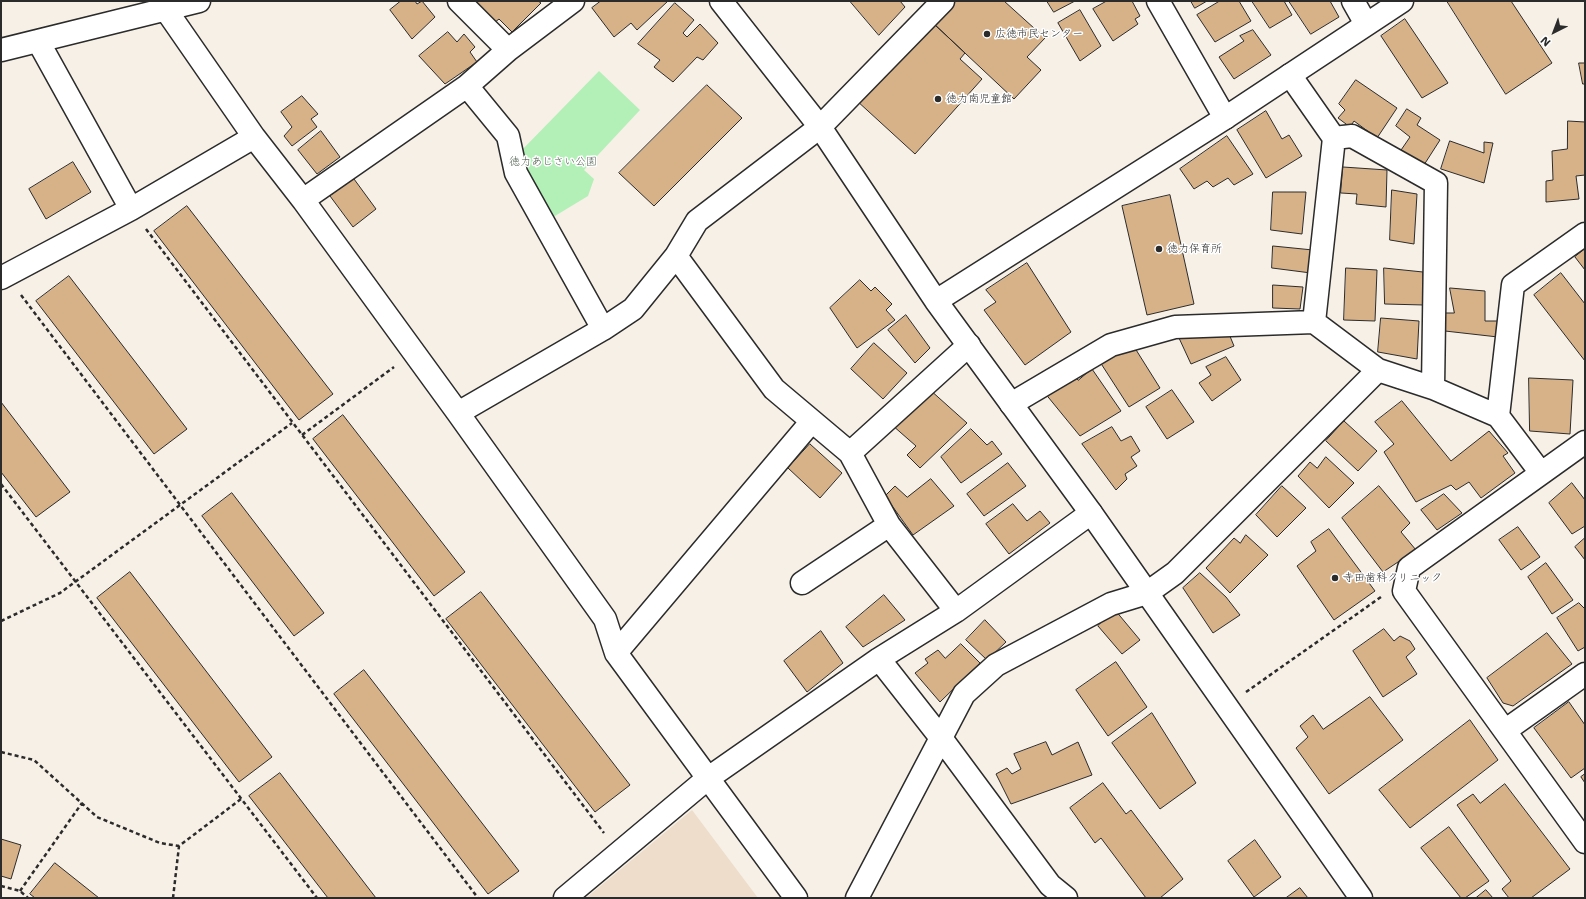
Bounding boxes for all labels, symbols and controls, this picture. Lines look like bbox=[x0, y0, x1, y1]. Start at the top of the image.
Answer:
north arrow bbox=[1534, 12, 1574, 52]
place label: 広徳市民センター bbox=[995, 27, 1083, 41]
marker: 広徳市民センター bbox=[982, 29, 992, 39]
text: N bbox=[1537, 33, 1554, 50]
place label: 徳力南児童館 bbox=[946, 92, 1012, 106]
marker: 徳力南児童館 bbox=[933, 94, 943, 104]
park label: 徳力あじさい公園 bbox=[509, 155, 597, 169]
place label: 徳力保育所 bbox=[1167, 242, 1222, 256]
marker: 徳力保育所 bbox=[1154, 244, 1164, 254]
place label: 寺田歯科クリニック bbox=[1343, 571, 1442, 585]
marker: 寺田歯科クリニック bbox=[1330, 573, 1340, 583]

